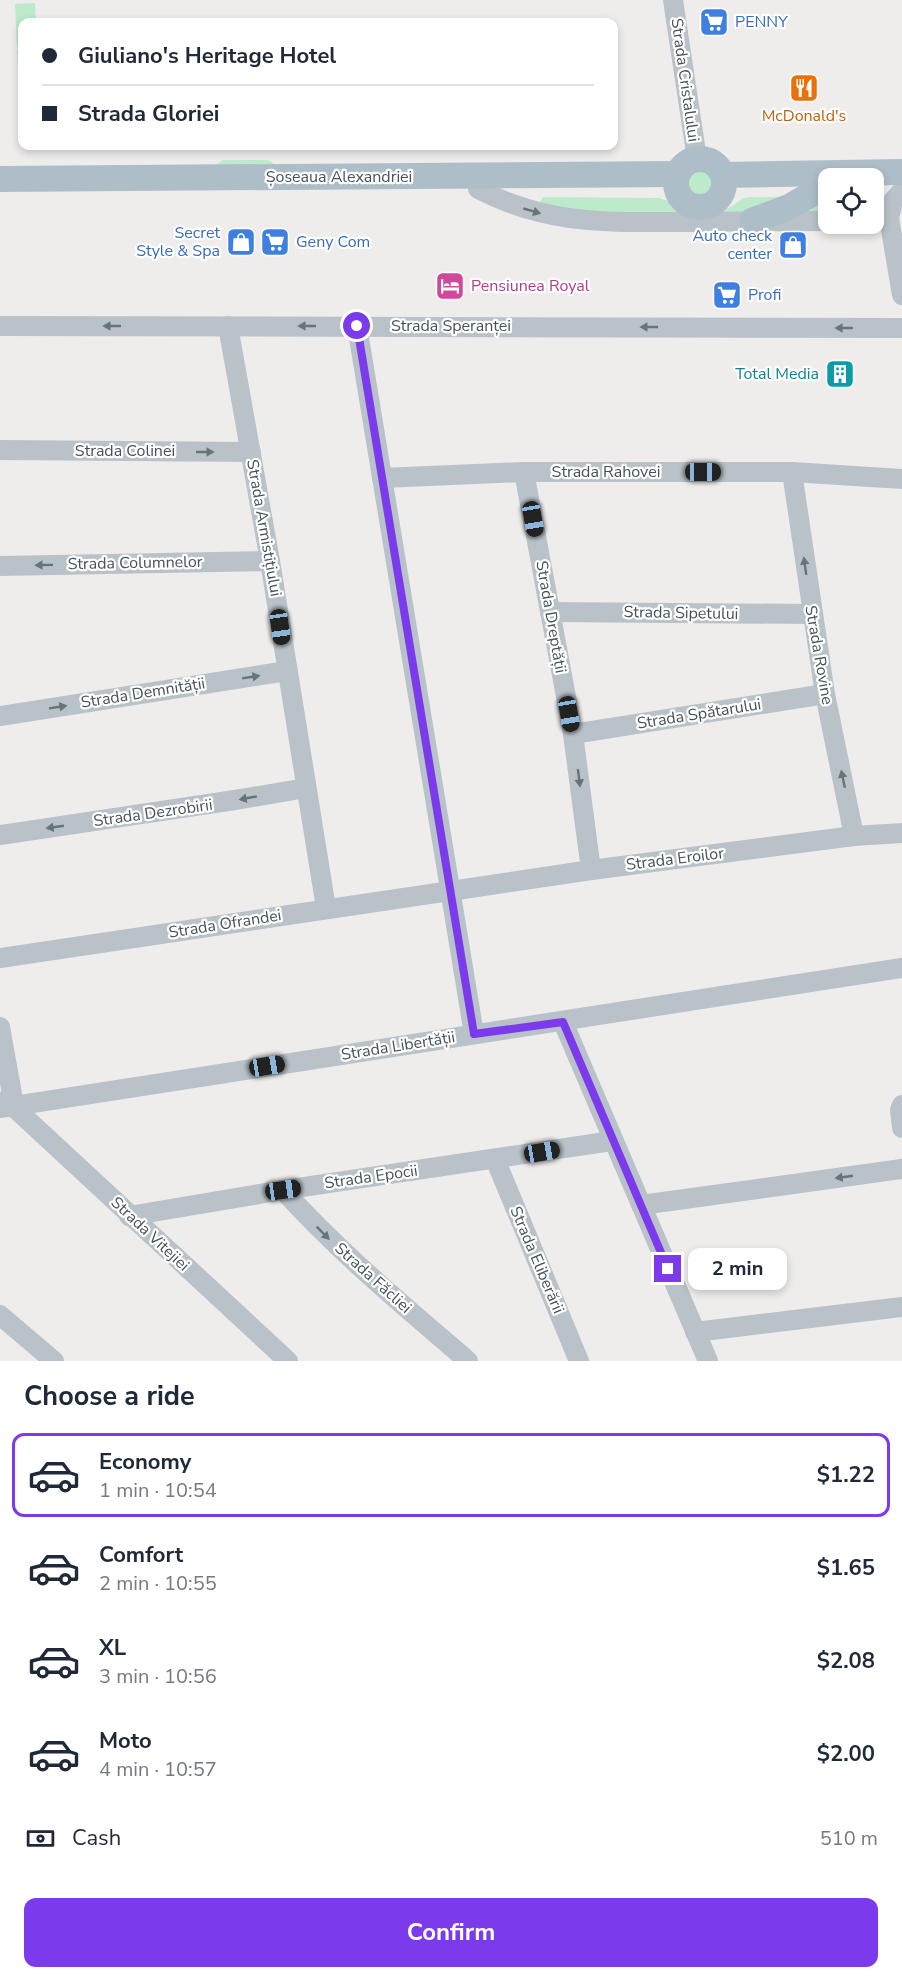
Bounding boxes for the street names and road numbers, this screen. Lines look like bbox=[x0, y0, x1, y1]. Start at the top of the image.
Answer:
street label: Strada Cristalului bbox=[665, 17, 705, 143]
street label: Șoseaua Alexandriei bbox=[266, 166, 412, 188]
street label: Strada Speranței bbox=[391, 315, 511, 337]
street label: Strada Colinei bbox=[75, 440, 175, 462]
street label: Strada Armistițiului bbox=[241, 458, 287, 598]
street label: Strada Rahovei bbox=[552, 461, 660, 483]
street label: Strada Columnelor bbox=[67, 551, 203, 575]
street label: Strada Dreptății bbox=[530, 559, 572, 675]
street label: Strada Sipetului bbox=[623, 601, 739, 625]
street label: Strada Rovine bbox=[799, 604, 839, 706]
street label: Strada Demnității bbox=[79, 672, 207, 714]
street label: Strada Spătarului bbox=[635, 693, 763, 735]
street label: Strada Dezrobirii bbox=[92, 794, 214, 832]
street label: Strada Eroilor bbox=[625, 842, 725, 876]
street label: Strada Ofrandei bbox=[167, 904, 283, 944]
street label: Strada Libertății bbox=[340, 1026, 456, 1066]
street label: Strada Epocii bbox=[323, 1160, 419, 1194]
street label: Strada Vitejiei bbox=[106, 1192, 194, 1276]
street label: Strada Eliberării bbox=[505, 1203, 569, 1317]
street label: Strada Făcliei bbox=[330, 1238, 416, 1318]

